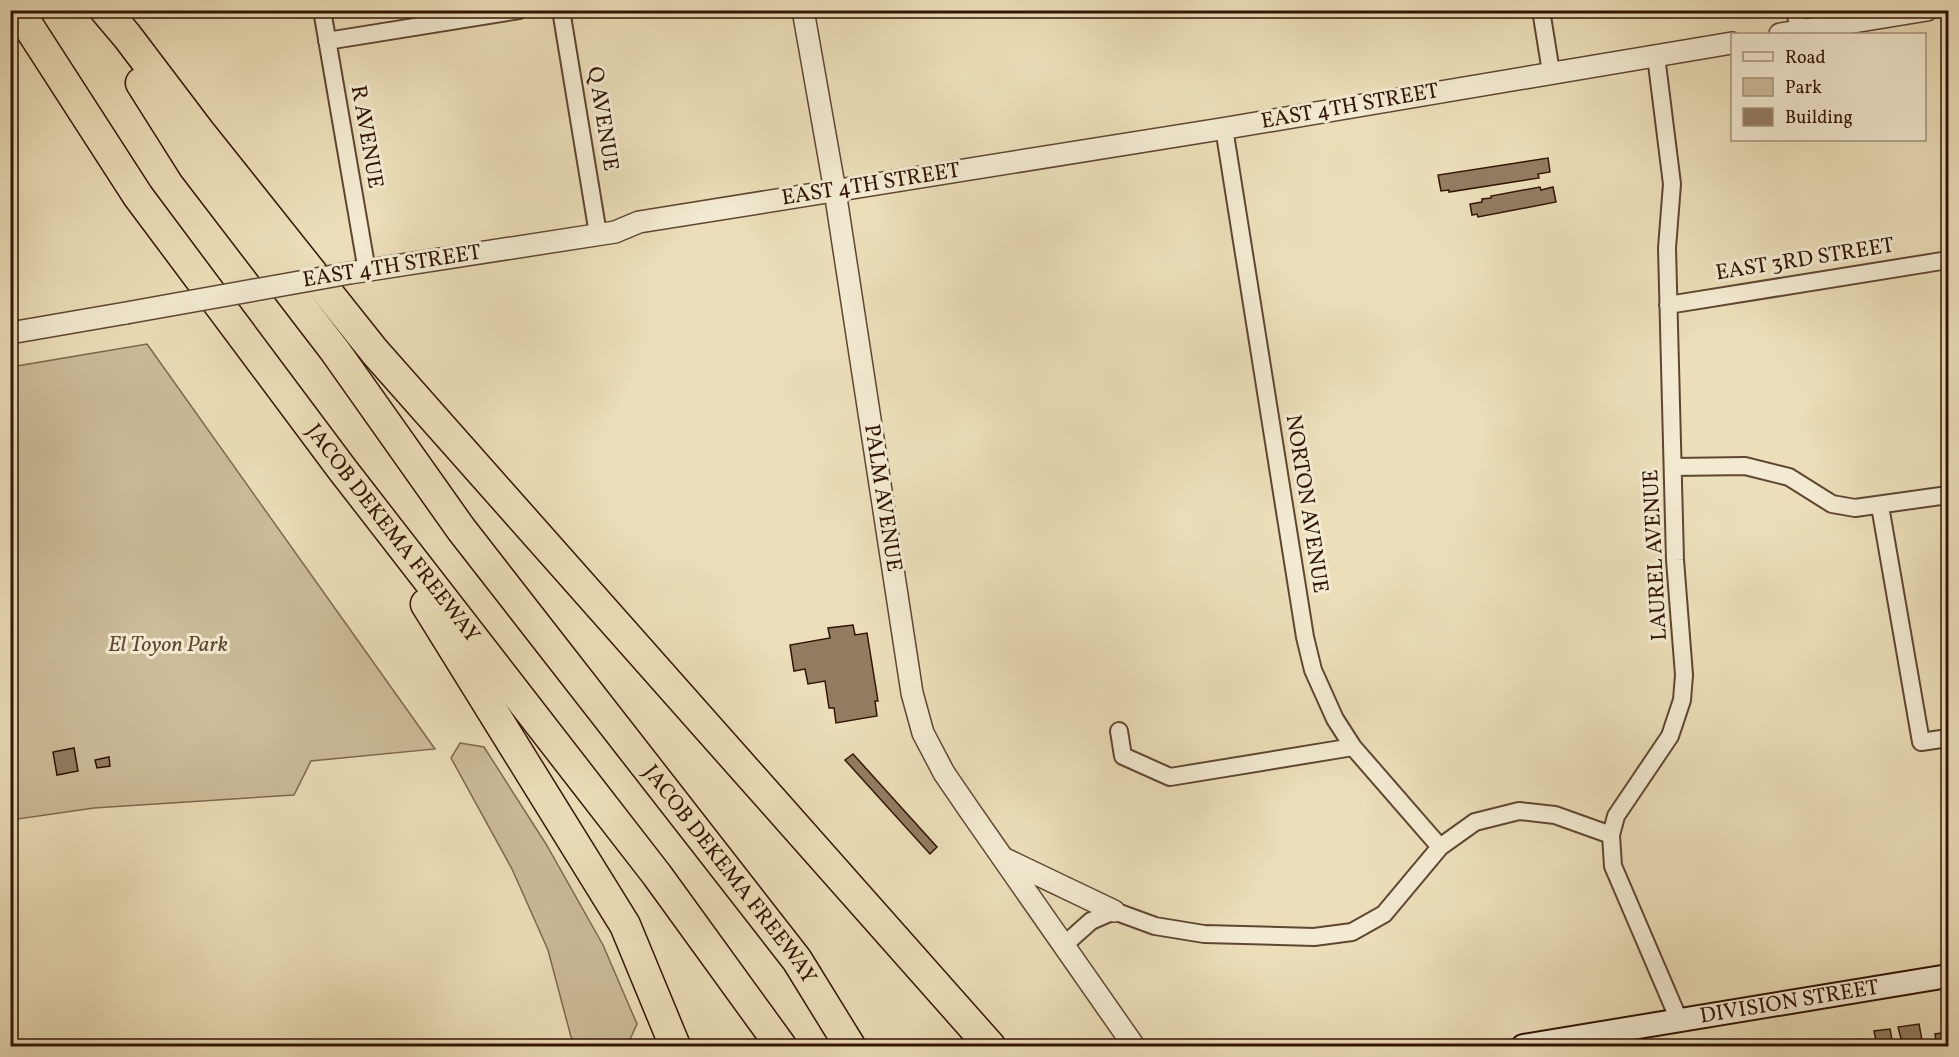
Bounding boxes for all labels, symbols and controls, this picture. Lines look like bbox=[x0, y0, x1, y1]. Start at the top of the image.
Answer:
legend bbox=[1731, 33, 1926, 141]
text: Road bbox=[1785, 46, 1826, 71]
street label: Q AVENUE bbox=[578, 65, 626, 173]
street label: EAST 4TH STREET bbox=[1259, 76, 1442, 138]
text: Park bbox=[1785, 76, 1822, 101]
street label: R AVENUE bbox=[342, 83, 390, 191]
text: Building bbox=[1785, 106, 1853, 131]
street label: EAST 4TH STREET bbox=[780, 156, 963, 214]
street label: EAST 3RD STREET bbox=[1713, 231, 1897, 289]
street label: EAST 4TH STREET bbox=[301, 238, 484, 296]
street label: NORTON AVENUE bbox=[1277, 413, 1335, 595]
street label: JACOB DEKEMA FREEWAY bbox=[298, 418, 487, 650]
street label: PALM AVENUE bbox=[855, 422, 909, 574]
street label: LAUREL AVENUE bbox=[1636, 468, 1676, 642]
park label: El Toyon Park bbox=[108, 630, 228, 661]
street label: JACOB DEKEMA FREEWAY bbox=[635, 759, 824, 990]
street label: DIVISION STREET bbox=[1698, 972, 1881, 1032]

